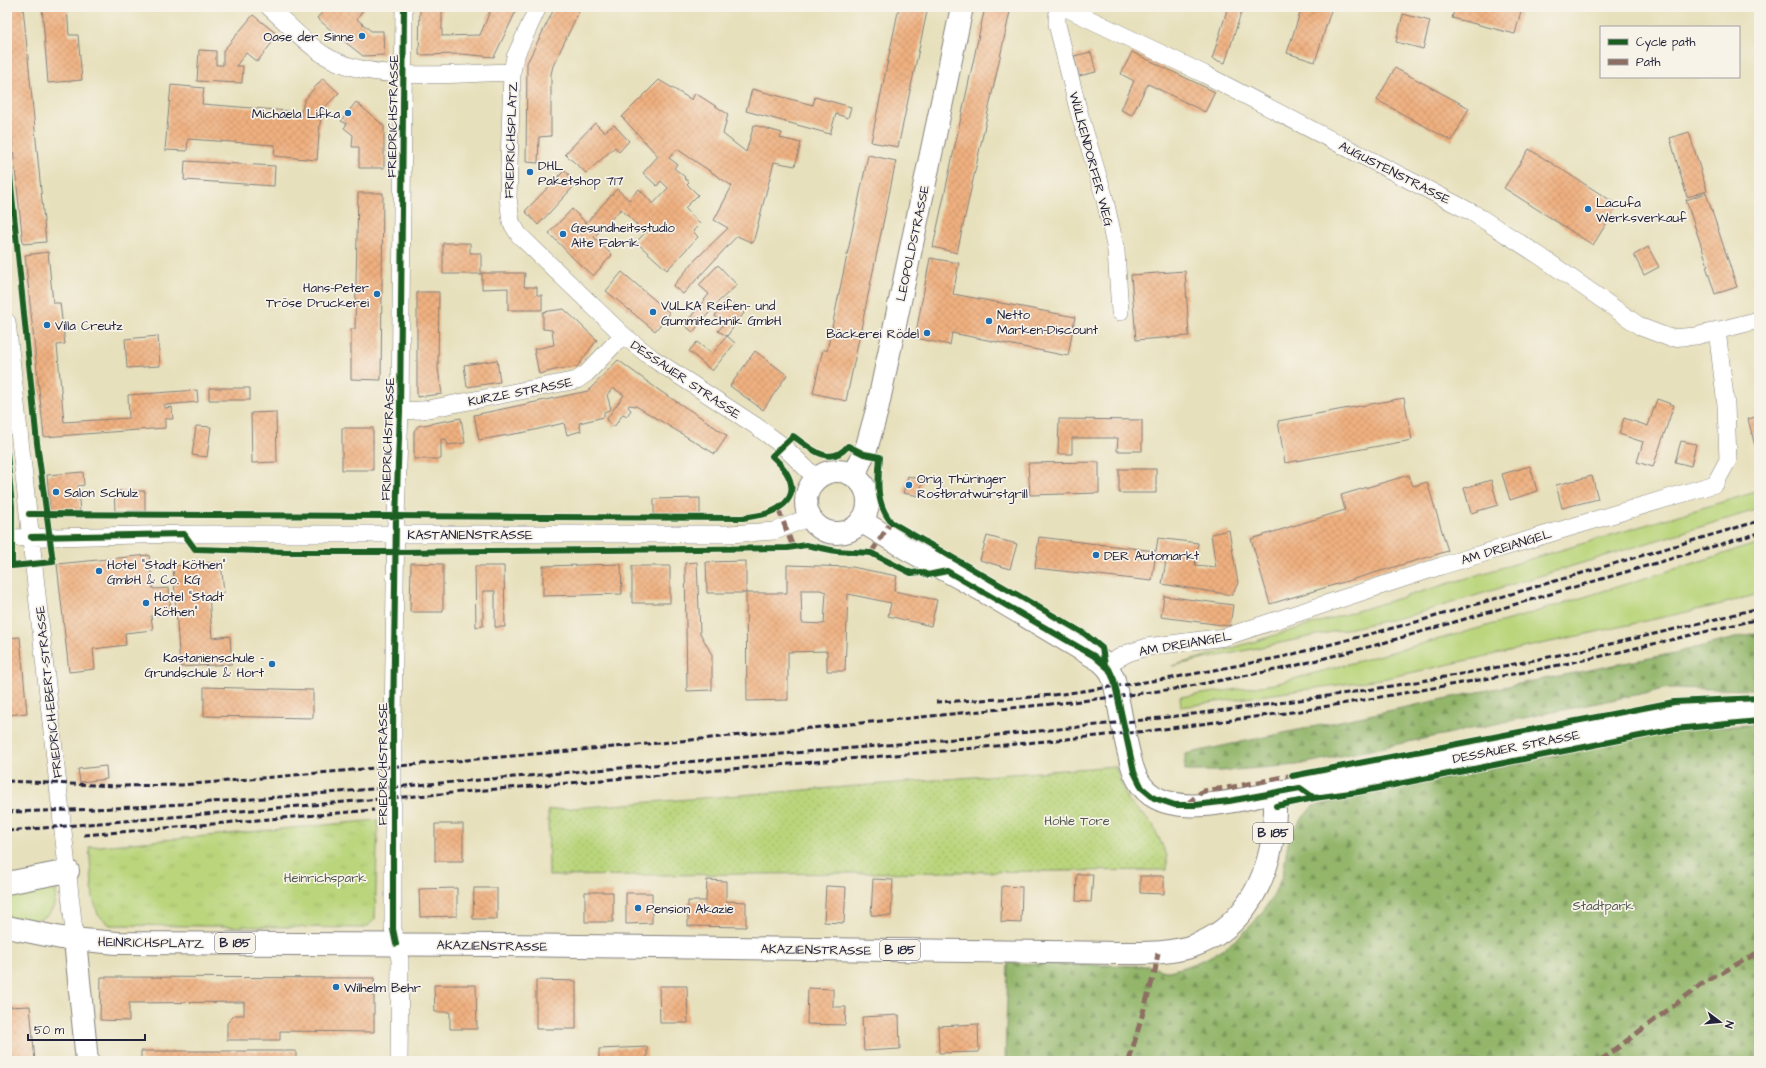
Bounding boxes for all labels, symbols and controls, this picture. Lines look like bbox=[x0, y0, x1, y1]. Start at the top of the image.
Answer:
legend bbox=[1600, 26, 1740, 78]
place label: Oase der Sinne bbox=[263, 28, 354, 46]
marker: Oase der Sinne bbox=[357, 31, 367, 41]
text: Cycle path bbox=[1636, 34, 1695, 52]
street label: FRIEDRICHSTRASSE bbox=[383, 54, 403, 178]
text: Path bbox=[1636, 54, 1661, 71]
street label: FRIEDRICHSPLATZ bbox=[500, 81, 522, 199]
street label: WÜLKENDORFER WEG bbox=[1064, 90, 1118, 229]
place label: Michaela Lifka bbox=[252, 105, 340, 123]
marker: Michaela Lifka bbox=[343, 108, 353, 118]
street label: AUGUSTENSTRASSE bbox=[1336, 137, 1454, 209]
place label: DHL Paketshop 717 bbox=[538, 157, 624, 190]
marker: DHL Paketshop 717 bbox=[525, 167, 535, 177]
street label: LEOPOLDSTRASSE bbox=[892, 183, 934, 303]
place label: Lacufa Werksverkauf bbox=[1596, 194, 1687, 227]
marker: Lacufa Werksverkauf bbox=[1583, 204, 1593, 214]
place label: Gesundheitsstudio Alte Fabrik bbox=[571, 219, 676, 252]
marker: Gesundheitsstudio Alte Fabrik bbox=[558, 229, 568, 239]
place label: Hans-Peter Tröse Druckerei bbox=[266, 279, 369, 312]
marker: Hans-Peter Tröse Druckerei bbox=[372, 289, 382, 299]
place label: VULKA Reifen- und Gummitechnik GmbH bbox=[661, 297, 782, 330]
place label: Netto Marken-Discount bbox=[997, 306, 1099, 339]
marker: VULKA Reifen- und Gummitechnik GmbH bbox=[648, 307, 658, 317]
marker: Netto Marken-Discount bbox=[984, 316, 994, 326]
place label: Villa Creutz bbox=[55, 317, 123, 335]
marker: Villa Creutz bbox=[42, 320, 52, 330]
place label: Bäckerei Rödel bbox=[826, 325, 919, 343]
marker: Bäckerei Rödel bbox=[922, 328, 932, 338]
street label: DESSAUER STRASSE bbox=[627, 336, 744, 424]
street label: KURZE STRASSE bbox=[466, 373, 574, 411]
street label: FRIEDRICHSTRASSE bbox=[377, 377, 399, 501]
place label: Orig. Thüringer Rostbratwurstgrill bbox=[917, 470, 1028, 504]
marker: Orig. Thüringer Rostbratwurstgrill bbox=[904, 480, 914, 490]
place label: Salon Schulz bbox=[64, 484, 139, 502]
marker: Salon Schulz bbox=[51, 487, 61, 497]
street label: AM DREIANGEL bbox=[1459, 525, 1554, 569]
street label: KASTANIENSTRASSE bbox=[407, 526, 533, 544]
place label: DER Automarkt bbox=[1104, 547, 1200, 565]
marker: DER Automarkt bbox=[1091, 550, 1101, 560]
place label: Hotel "Stadt Köthen" GmbH & Co. KG bbox=[107, 556, 226, 589]
marker: Hotel "Stadt Köthen" GmbH & Co. KG bbox=[94, 566, 104, 576]
place label: Hotel "Stadt Köthen" bbox=[154, 588, 225, 621]
marker: Hotel "Stadt Köthen" bbox=[141, 598, 151, 608]
street label: FRIEDRICH-EBERT-STRASSE bbox=[31, 605, 67, 779]
street label: AM DREIANGEL bbox=[1137, 627, 1233, 661]
place label: Kastanienschule - Grundschule & Hort bbox=[144, 649, 265, 682]
marker: Kastanienschule - Grundschule & Hort bbox=[267, 659, 277, 669]
street label: FRIEDRICHSTRASSE bbox=[374, 702, 392, 826]
street label: DESSAUER STRASSE bbox=[1451, 726, 1582, 768]
park label: Hohle Tore bbox=[1044, 812, 1110, 830]
road number: B 185 bbox=[1253, 823, 1293, 843]
park label: Heinrichspark bbox=[284, 869, 366, 887]
park label: Stadtpark bbox=[1572, 897, 1634, 915]
place label: Pension Akazie bbox=[646, 900, 734, 918]
marker: Pension Akazie bbox=[633, 903, 643, 913]
street label: HEINRICHSPLATZ bbox=[98, 933, 204, 953]
road number: B 185 bbox=[215, 933, 255, 953]
street label: AKAZIENSTRASSE bbox=[436, 936, 548, 956]
street label: AKAZIENSTRASSE bbox=[760, 940, 872, 960]
road number: B 185 bbox=[880, 940, 920, 960]
place label: Wilhelm Behr bbox=[344, 979, 421, 997]
marker: Wilhelm Behr bbox=[331, 982, 341, 992]
north arrow bbox=[1700, 1002, 1740, 1042]
scale bar bbox=[28, 1016, 145, 1042]
text: N bbox=[1721, 1019, 1737, 1030]
text: 50 m bbox=[34, 1022, 65, 1039]

